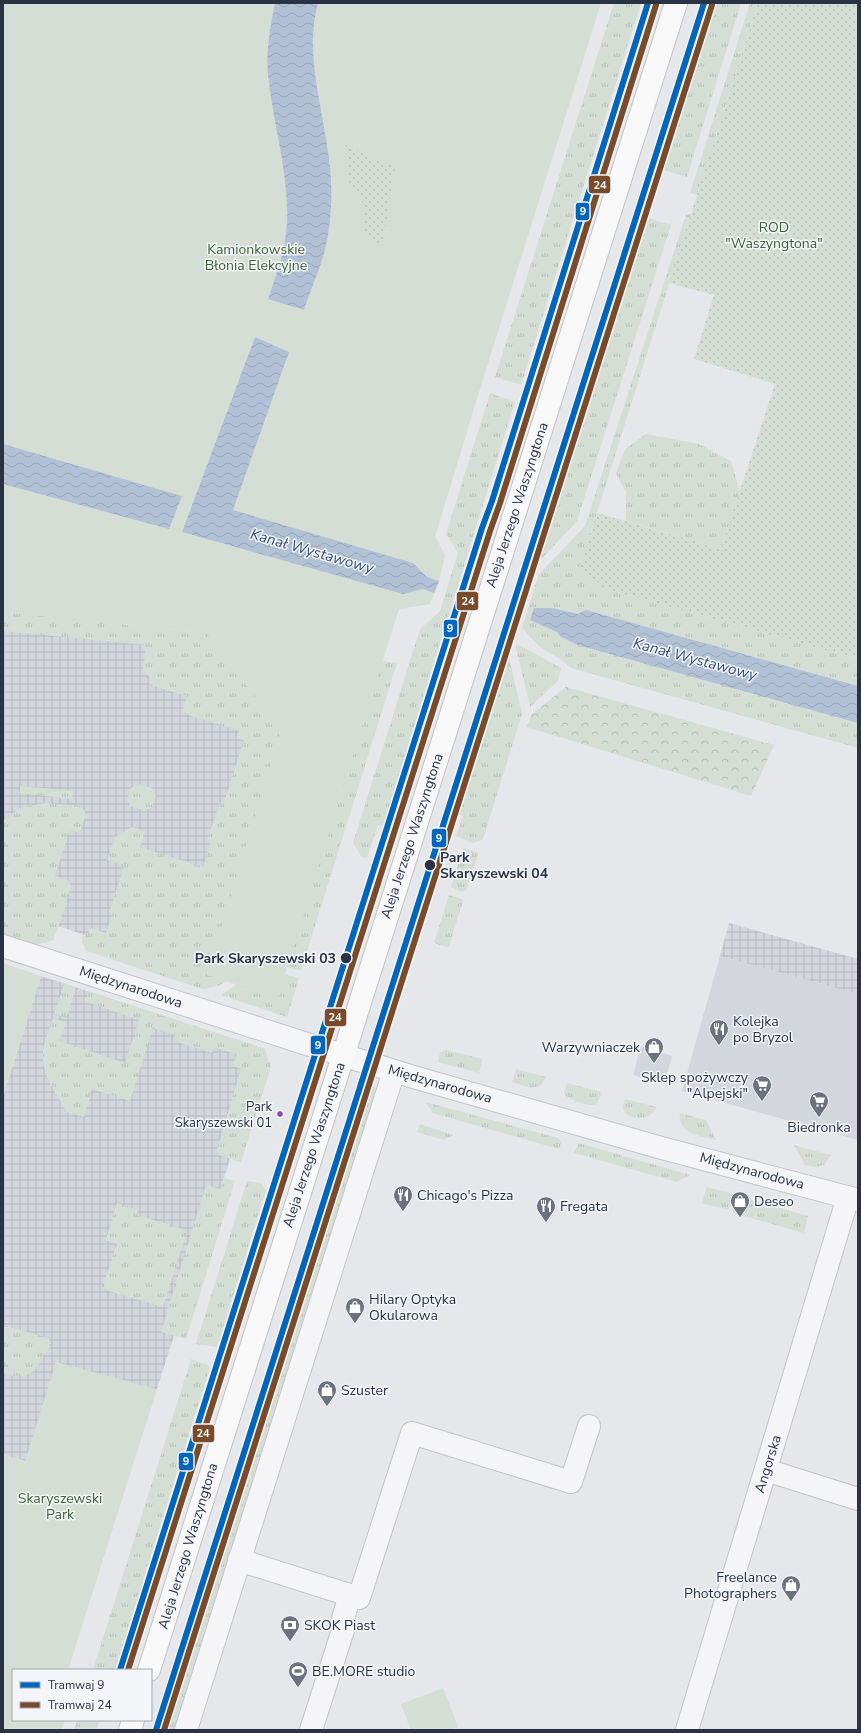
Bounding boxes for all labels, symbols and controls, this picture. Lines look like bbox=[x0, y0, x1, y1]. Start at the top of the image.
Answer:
line badge: 24 bbox=[588, 175, 611, 194]
text: 24 bbox=[593, 178, 607, 193]
line badge: 9 bbox=[575, 202, 590, 221]
text: 9 bbox=[580, 204, 587, 219]
park label: ROD "Waszyngtona" bbox=[725, 218, 823, 253]
park label: Kamionkowskie Błonia Elekcyjne bbox=[205, 240, 307, 275]
street label: Aleja Jerzego Waszyngtona bbox=[481, 420, 553, 590]
water label: Kanał Wystawowy bbox=[248, 524, 377, 579]
line badge: 24 bbox=[456, 591, 479, 611]
text: 24 bbox=[461, 594, 475, 609]
line badge: 9 bbox=[443, 619, 458, 638]
text: 9 bbox=[447, 621, 454, 636]
water label: Kanał Wystawowy bbox=[631, 633, 760, 685]
street label: Aleja Jerzego Waszyngtona bbox=[376, 751, 448, 921]
line badge: 9 bbox=[431, 828, 447, 848]
text: 9 bbox=[436, 831, 443, 846]
place label: Park Skaryszewski 04 bbox=[440, 848, 549, 883]
marker: Park Skaryszewski 04 bbox=[423, 858, 437, 872]
place label: Park Skaryszewski 03 bbox=[195, 949, 336, 968]
marker: Park Skaryszewski 03 bbox=[339, 951, 353, 965]
street label: Międzynarodowa bbox=[77, 961, 185, 1013]
line badge: 24 bbox=[324, 1008, 347, 1027]
text: 24 bbox=[328, 1010, 342, 1025]
place label: Kolejka po Bryzol bbox=[733, 1012, 794, 1047]
restaurant icon: Kolejka po Bryzol bbox=[708, 1018, 730, 1046]
line badge: 9 bbox=[310, 1035, 326, 1055]
shop icon: Warzywniaczek bbox=[643, 1036, 665, 1064]
text: 9 bbox=[315, 1038, 322, 1053]
place label: Warzywniaczek bbox=[541, 1038, 641, 1057]
street label: Aleja Jerzego Waszyngtona bbox=[278, 1060, 350, 1230]
street label: Międzynarodowa bbox=[386, 1060, 494, 1108]
place label: Sklep spożywczy "Alpejski" bbox=[641, 1068, 749, 1103]
supermarket icon: Sklep spożywczy "Alpejski" bbox=[751, 1074, 773, 1102]
supermarket icon: Biedronka bbox=[808, 1090, 830, 1118]
place label: Park Skaryszewski 01 bbox=[175, 1098, 272, 1132]
marker: Park Skaryszewski 01 bbox=[275, 1109, 285, 1119]
place label: Biedronka bbox=[787, 1118, 851, 1137]
street label: Międzynarodowa bbox=[698, 1148, 806, 1194]
restaurant icon: Chicago's Pizza bbox=[392, 1184, 414, 1212]
place label: Chicago's Pizza bbox=[417, 1186, 513, 1205]
shop icon: Deseo bbox=[729, 1190, 751, 1218]
place label: Deseo bbox=[754, 1192, 794, 1211]
restaurant icon: Fregata bbox=[535, 1195, 557, 1223]
place label: Fregata bbox=[560, 1197, 608, 1216]
place label: Hilary Optyka Okularowa bbox=[369, 1290, 456, 1325]
shop icon: Hilary Optyka Okularowa bbox=[344, 1296, 366, 1324]
shop icon: Szuster bbox=[316, 1379, 338, 1407]
place label: Szuster bbox=[341, 1381, 388, 1400]
line badge: 24 bbox=[192, 1424, 215, 1443]
text: 24 bbox=[196, 1426, 210, 1441]
street label: Angorska bbox=[750, 1432, 786, 1496]
line badge: 9 bbox=[178, 1452, 194, 1471]
text: 9 bbox=[183, 1454, 190, 1469]
street label: Aleja Jerzego Waszyngtona bbox=[154, 1461, 222, 1631]
park label: Skaryszewski Park bbox=[18, 1489, 102, 1524]
place label: Freelance Photographers bbox=[684, 1568, 777, 1603]
shop icon: Freelance Photographers bbox=[780, 1574, 802, 1602]
bank icon: SKOK Piast bbox=[279, 1614, 301, 1642]
place label: SKOK Piast bbox=[304, 1616, 375, 1635]
sports icon: BE.MORE studio bbox=[287, 1660, 309, 1688]
place label: BE.MORE studio bbox=[312, 1662, 416, 1681]
legend bbox=[12, 1669, 152, 1721]
text: Tramwaj 9 bbox=[48, 1677, 105, 1693]
text: Tramwaj 24 bbox=[48, 1697, 112, 1713]

